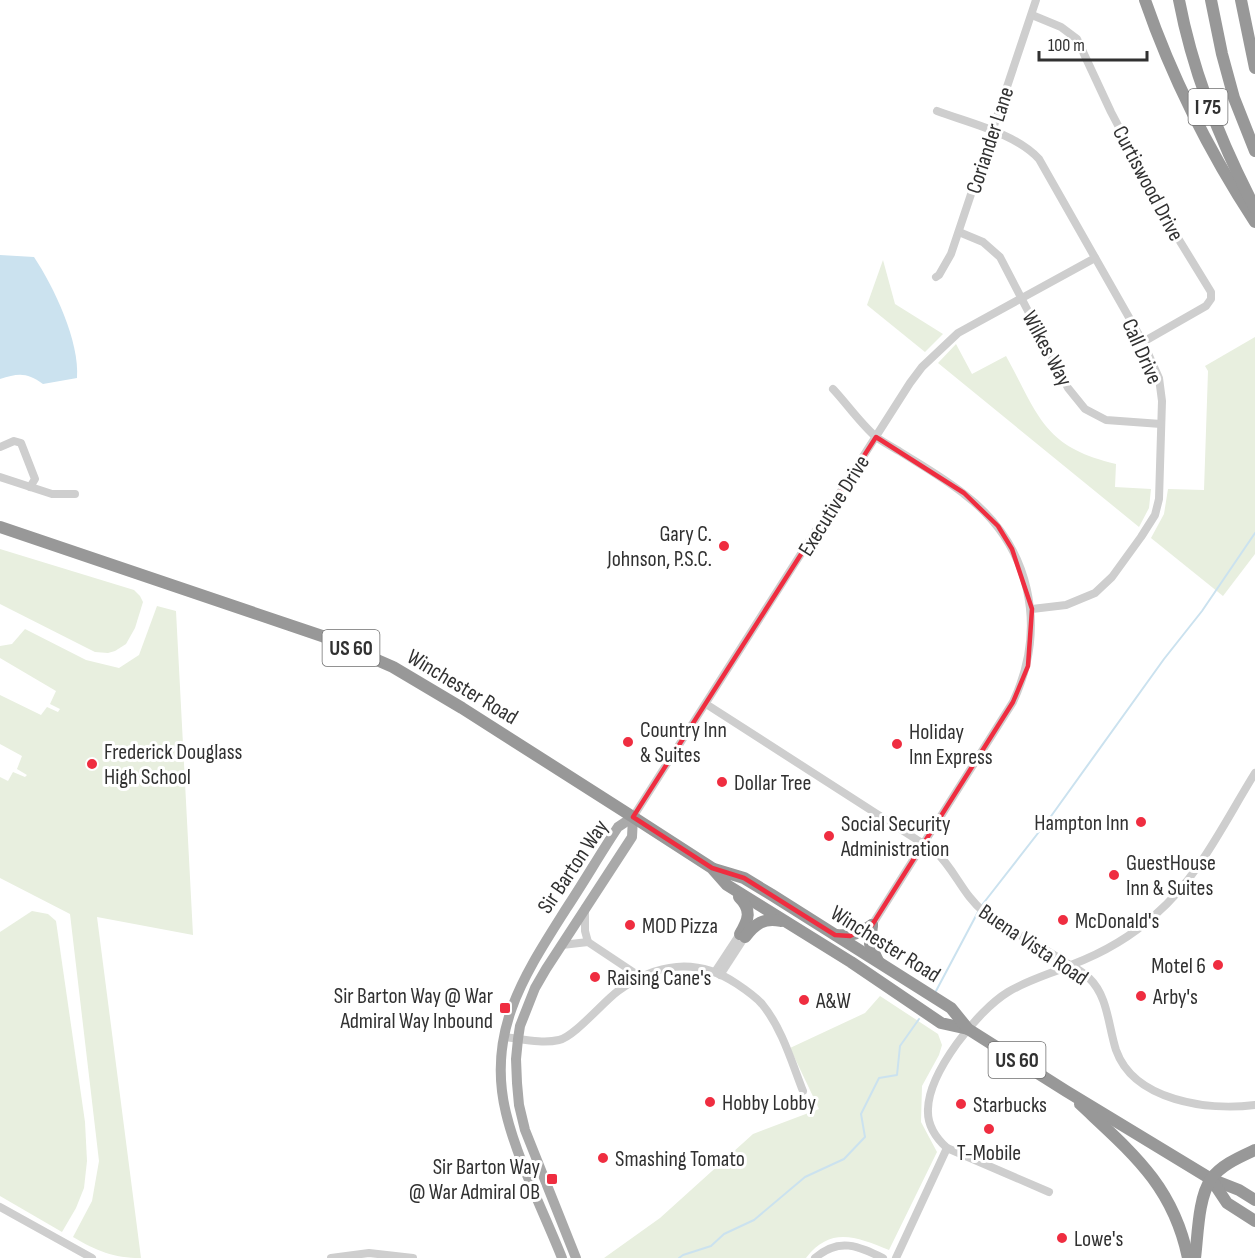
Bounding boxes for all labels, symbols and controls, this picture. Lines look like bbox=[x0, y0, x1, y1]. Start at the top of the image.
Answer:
scale bar bbox=[1039, 24, 1147, 62]
text: 100 m bbox=[1048, 35, 1085, 56]
street label: Coriander Lane bbox=[960, 84, 1020, 197]
road number: I 75 bbox=[1188, 89, 1228, 125]
street label: Curtiswood Drive bbox=[1106, 121, 1189, 246]
street label: Wilkes Way bbox=[1016, 306, 1078, 391]
street label: Call Drive bbox=[1115, 315, 1168, 389]
street label: Executive Drive bbox=[793, 450, 876, 561]
place label: Gary C. Johnson, P.S.C. bbox=[606, 521, 712, 573]
marker: Gary C. Johnson, P.S.C. bbox=[717, 539, 731, 553]
road number: US 60 bbox=[322, 630, 380, 666]
street label: Winchester Road bbox=[402, 644, 523, 731]
place label: Country Inn & Suites bbox=[640, 717, 727, 769]
place label: Holiday Inn Express bbox=[909, 719, 993, 771]
marker: Country Inn & Suites bbox=[621, 735, 635, 749]
marker: Holiday Inn Express bbox=[890, 737, 904, 751]
place label: Frederick Douglass High School bbox=[104, 739, 242, 791]
marker: Frederick Douglass High School bbox=[85, 757, 99, 771]
place label: Dollar Tree bbox=[734, 770, 811, 797]
marker: Dollar Tree bbox=[715, 775, 729, 789]
place label: Hampton Inn bbox=[1034, 810, 1129, 837]
place label: Social Security Administration bbox=[840, 811, 951, 863]
street label: Sir Barton Way bbox=[532, 814, 615, 919]
marker: Hampton Inn bbox=[1134, 815, 1148, 829]
marker: Social Security Administration bbox=[822, 829, 836, 843]
place label: GuestHouse Inn & Suites bbox=[1126, 850, 1216, 902]
marker: GuestHouse Inn & Suites bbox=[1107, 868, 1121, 882]
street label: Buena Vista Road bbox=[973, 899, 1093, 992]
street label: Winchester Road bbox=[825, 900, 945, 989]
place label: McDonald's bbox=[1075, 908, 1159, 935]
place label: MOD Pizza bbox=[642, 913, 718, 940]
marker: McDonald's bbox=[1056, 913, 1070, 927]
marker: MOD Pizza bbox=[623, 918, 637, 932]
place label: Motel 6 bbox=[1151, 953, 1206, 980]
marker: Motel 6 bbox=[1211, 958, 1225, 972]
place label: Raising Cane's bbox=[607, 965, 712, 992]
marker: Raising Cane's bbox=[588, 970, 602, 984]
place label: Sir Barton Way @ War Admiral Way Inbound bbox=[334, 983, 493, 1035]
place label: Arby's bbox=[1152, 984, 1198, 1011]
place label: A&W bbox=[815, 988, 851, 1015]
marker: Arby's bbox=[1134, 989, 1148, 1003]
marker: A&W bbox=[797, 993, 811, 1007]
marker: Sir Barton Way @ War Admiral Way Inbound bbox=[498, 1001, 512, 1015]
road number: US 60 bbox=[988, 1042, 1046, 1078]
place label: Hobby Lobby bbox=[722, 1090, 816, 1117]
place label: Starbucks bbox=[973, 1092, 1047, 1119]
marker: Hobby Lobby bbox=[703, 1095, 717, 1109]
marker: Starbucks bbox=[954, 1097, 968, 1111]
marker: T-Mobile bbox=[982, 1122, 996, 1136]
place label: T-Mobile bbox=[957, 1140, 1021, 1167]
place label: Smashing Tomato bbox=[615, 1146, 745, 1173]
marker: Smashing Tomato bbox=[596, 1151, 610, 1165]
place label: Sir Barton Way @ War Admiral OB bbox=[409, 1154, 541, 1206]
marker: Sir Barton Way @ War Admiral OB bbox=[545, 1172, 559, 1186]
place label: Lowe's bbox=[1074, 1226, 1123, 1253]
marker: Lowe's bbox=[1055, 1231, 1069, 1245]

